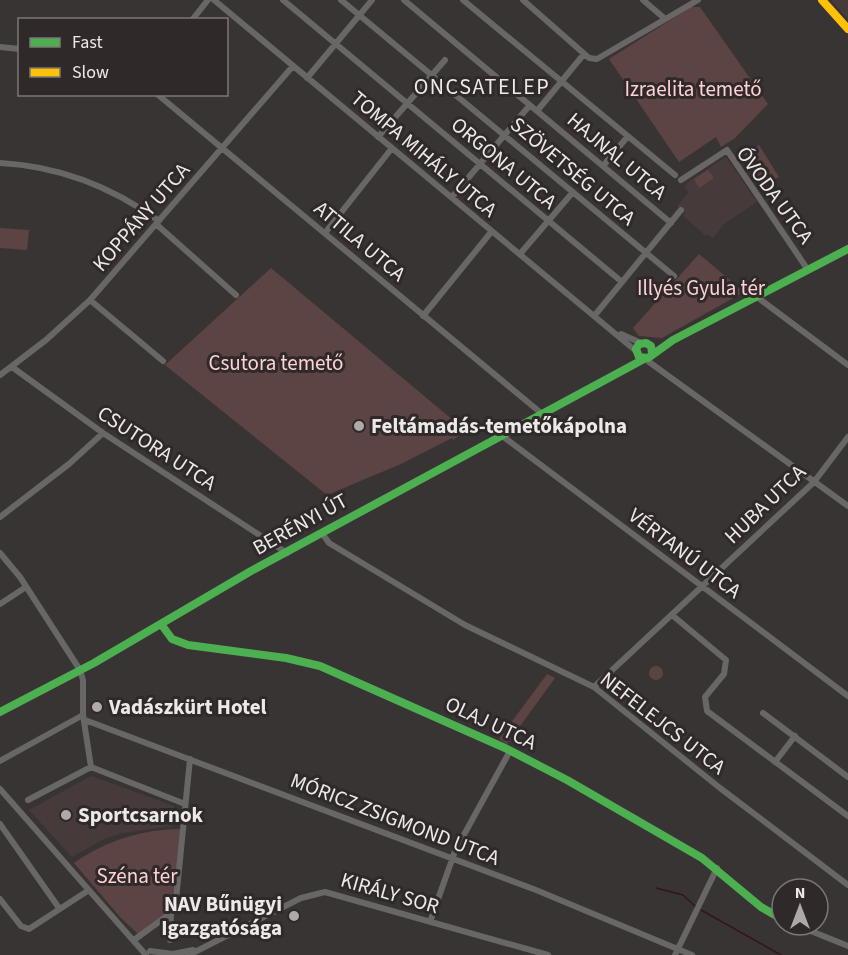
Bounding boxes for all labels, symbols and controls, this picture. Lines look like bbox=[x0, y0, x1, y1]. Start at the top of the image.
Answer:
legend bbox=[18, 18, 228, 96]
text: Fast bbox=[72, 30, 103, 55]
text: Slow bbox=[72, 60, 109, 85]
district label: ONCSATELEP bbox=[414, 71, 550, 103]
park label: Izraelita temető bbox=[624, 74, 762, 104]
street label: TOMPA MIHÁLY UTCA bbox=[344, 84, 504, 225]
street label: HAJNAL UTCA bbox=[561, 105, 674, 207]
street label: ORGONA UTCA bbox=[445, 110, 564, 217]
street label: SZÖVETSÉG UTCA bbox=[504, 110, 643, 233]
street label: ÓVODA UTCA bbox=[729, 140, 821, 251]
street label: KOPPÁNY UTCA bbox=[85, 156, 197, 278]
street label: ATTILA UTCA bbox=[308, 194, 413, 289]
park label: Illyés Gyula tér bbox=[637, 273, 766, 303]
park label: Csutora temető bbox=[208, 348, 344, 378]
street label: CSUTORA UTCA bbox=[92, 398, 223, 498]
place label: Feltámadás-temetőkápolna bbox=[371, 411, 627, 441]
marker: Feltámadás-temetőkápolna bbox=[352, 419, 366, 433]
street label: HUBA UTCA bbox=[718, 457, 813, 551]
street label: BERÉNYI ÚT bbox=[247, 486, 353, 562]
street label: VÉRTANÚ UTCA bbox=[622, 501, 748, 606]
street label: NEFELEJCS UTCA bbox=[594, 664, 733, 782]
street label: OLAJ UTCA bbox=[440, 689, 542, 757]
place label: Vadászkürt Hotel bbox=[108, 692, 267, 722]
marker: Vadászkürt Hotel bbox=[90, 700, 104, 714]
street label: MÓRICZ ZSIGMOND UTCA bbox=[286, 765, 505, 873]
place label: Sportcsarnok bbox=[78, 800, 204, 830]
marker: Sportcsarnok bbox=[59, 808, 73, 822]
park label: Széna tér bbox=[96, 861, 178, 891]
street label: KIRÁLY SOR bbox=[337, 865, 443, 921]
north arrow bbox=[770, 877, 830, 937]
text: N bbox=[795, 882, 805, 904]
place label: NAV Bűnügyi Igazgatósága bbox=[161, 889, 282, 943]
marker: NAV Bűnügyi Igazgatósága bbox=[287, 909, 301, 923]

